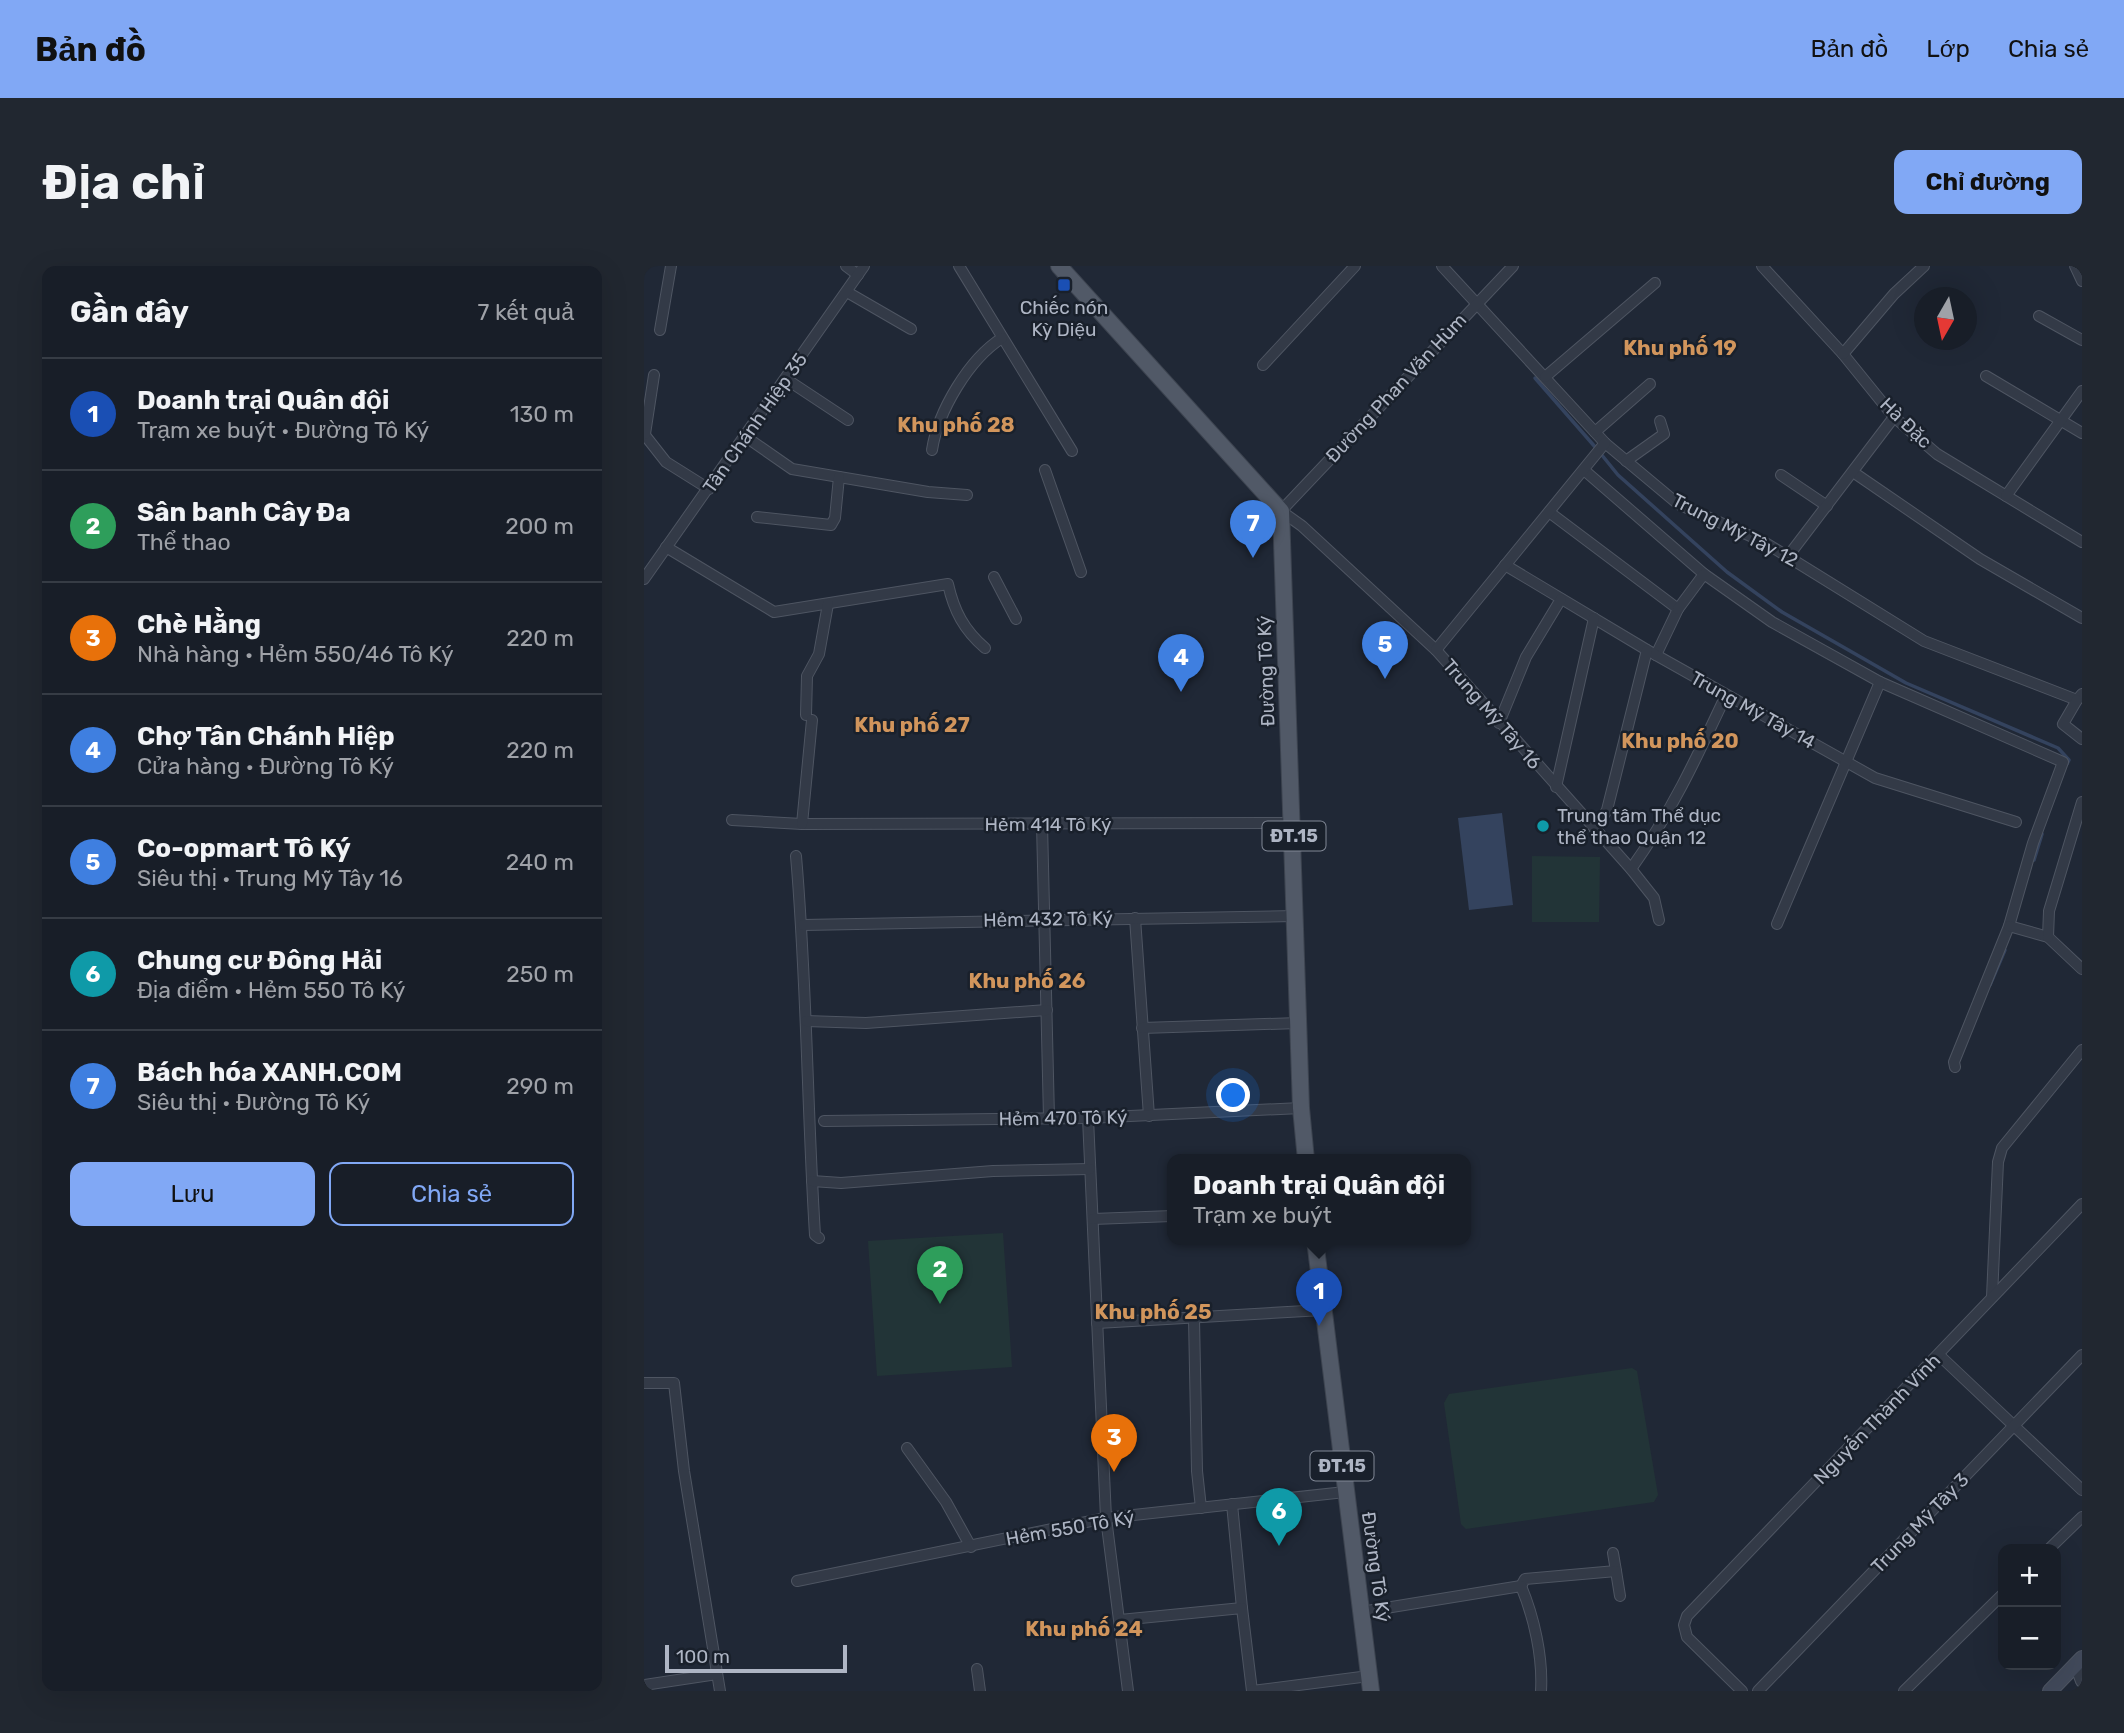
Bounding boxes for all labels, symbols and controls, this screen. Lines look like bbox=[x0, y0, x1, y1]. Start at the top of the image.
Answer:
text: Bản đồ bbox=[35, 30, 146, 69]
text: Bản đồ bbox=[1810, 35, 1888, 63]
text: Lớp bbox=[1926, 35, 1970, 63]
text: Chia sẻ bbox=[2008, 35, 2089, 63]
button: Chỉ đường bbox=[1894, 150, 2082, 214]
text: Địa chỉ bbox=[42, 153, 205, 211]
marker: Chiếc nón Kỳ Diệu bbox=[1056, 277, 1072, 293]
north arrow bbox=[1914, 287, 1977, 350]
text: Gần đây bbox=[70, 294, 189, 330]
place label: Chiếc nón Kỳ Diệu bbox=[1020, 295, 1108, 341]
text: 7 kết quả bbox=[477, 298, 574, 326]
street label: Đường Phan Văn Hùm bbox=[1321, 309, 1471, 467]
district label: Khu phố 19 bbox=[1623, 335, 1737, 360]
street label: Tân Chánh Hiệp 35 bbox=[698, 349, 812, 497]
text: Doanh trại Quân đội bbox=[137, 385, 389, 416]
street label: Hà Đặc bbox=[1875, 393, 1937, 453]
text: 1 bbox=[87, 400, 99, 428]
text: 130 m bbox=[510, 400, 574, 428]
district label: Khu phố 28 bbox=[897, 412, 1015, 437]
text: Trạm xe buýt · Đường Tô Ký bbox=[137, 416, 429, 444]
street label: Trung Mỹ Tây 12 bbox=[1668, 488, 1802, 572]
text: Sân banh Cây Đa bbox=[137, 497, 351, 528]
pin: 7 bbox=[1230, 500, 1276, 558]
text: 2 bbox=[86, 512, 100, 540]
text: 200 m bbox=[505, 512, 574, 540]
text: Thể thao bbox=[137, 528, 231, 556]
text: Chè Hằng bbox=[137, 609, 261, 640]
street label: Đường Tô Ký bbox=[1253, 615, 1279, 727]
pin: 5 bbox=[1362, 621, 1408, 679]
text: 3 bbox=[85, 624, 101, 652]
text: 220 m bbox=[506, 624, 574, 652]
pin: 4 bbox=[1158, 634, 1204, 692]
text: Nhà hàng · Hẻm 550/46 Tô Ký bbox=[137, 640, 454, 668]
street label: Trung Mỹ Tây 16 bbox=[1438, 654, 1546, 774]
street label: Trung Mỹ Tây 14 bbox=[1687, 666, 1820, 754]
district label: Khu phố 27 bbox=[854, 712, 970, 737]
text: Chợ Tân Chánh Hiệp bbox=[137, 721, 395, 752]
district label: Khu phố 20 bbox=[1621, 728, 1739, 753]
text: 4 bbox=[85, 736, 101, 764]
text: 220 m bbox=[506, 736, 574, 764]
text: Cửa hàng · Đường Tô Ký bbox=[137, 752, 394, 780]
place label: Trung tâm Thể dục thể thao Quận 12 bbox=[1557, 804, 1721, 849]
street label: Hẻm 414 Tô Ký bbox=[985, 813, 1111, 836]
marker: Trung tâm Thể dục thể thao Quận 12 bbox=[1535, 818, 1551, 834]
road number: ĐT.15 bbox=[1262, 822, 1326, 850]
text: Co-opmart Tô Ký bbox=[137, 833, 351, 864]
text: 5 bbox=[86, 848, 100, 876]
text: 240 m bbox=[506, 848, 574, 876]
text: Siêu thị · Trung Mỹ Tây 16 bbox=[137, 864, 403, 892]
street label: Hẻm 432 Tô Ký bbox=[983, 906, 1113, 932]
text: Chung cư Đông Hải bbox=[137, 945, 382, 976]
text: 6 bbox=[86, 960, 100, 988]
text: 250 m bbox=[506, 960, 574, 988]
district label: Khu phố 26 bbox=[968, 968, 1086, 993]
text: Địa điểm · Hẻm 550 Tô Ký bbox=[137, 976, 405, 1004]
text: Bách hóa XANH.COM bbox=[137, 1057, 402, 1088]
text: 7 bbox=[86, 1072, 100, 1100]
text: 290 m bbox=[506, 1072, 574, 1100]
your location bbox=[1216, 1078, 1250, 1112]
text: Siêu thị · Đường Tô Ký bbox=[137, 1088, 370, 1116]
street label: Hẻm 470 Tô Ký bbox=[998, 1105, 1128, 1131]
popup bbox=[1167, 1154, 1471, 1245]
button: Lưu bbox=[70, 1162, 315, 1226]
button: Chia sẻ bbox=[329, 1162, 574, 1226]
text: Doanh trại Quân đội bbox=[1193, 1170, 1445, 1201]
text: Trạm xe buýt bbox=[1193, 1201, 1332, 1229]
pin: 2 bbox=[917, 1246, 963, 1304]
pin: 1 bbox=[1296, 1268, 1342, 1326]
district label: Khu phố 25 bbox=[1095, 1299, 1211, 1324]
street label: Nguyễn Thành Vĩnh bbox=[1809, 1349, 1945, 1489]
pin: 3 bbox=[1091, 1414, 1137, 1472]
road number: ĐT.15 bbox=[1310, 1451, 1374, 1480]
street label: Trung Mỹ Tây 3 bbox=[1866, 1468, 1974, 1578]
pin: 6 bbox=[1256, 1488, 1302, 1546]
street label: Hẻm 550 Tô Ký bbox=[1004, 1505, 1136, 1551]
street label: Đường Tô Ký bbox=[1357, 1510, 1395, 1624]
map controls bbox=[1998, 1544, 2061, 1670]
button: + bbox=[1998, 1544, 2061, 1607]
button: − bbox=[1998, 1607, 2061, 1670]
district label: Khu phố 24 bbox=[1025, 1616, 1143, 1641]
scale bar bbox=[665, 1642, 847, 1674]
text: 100 m bbox=[676, 1645, 730, 1668]

